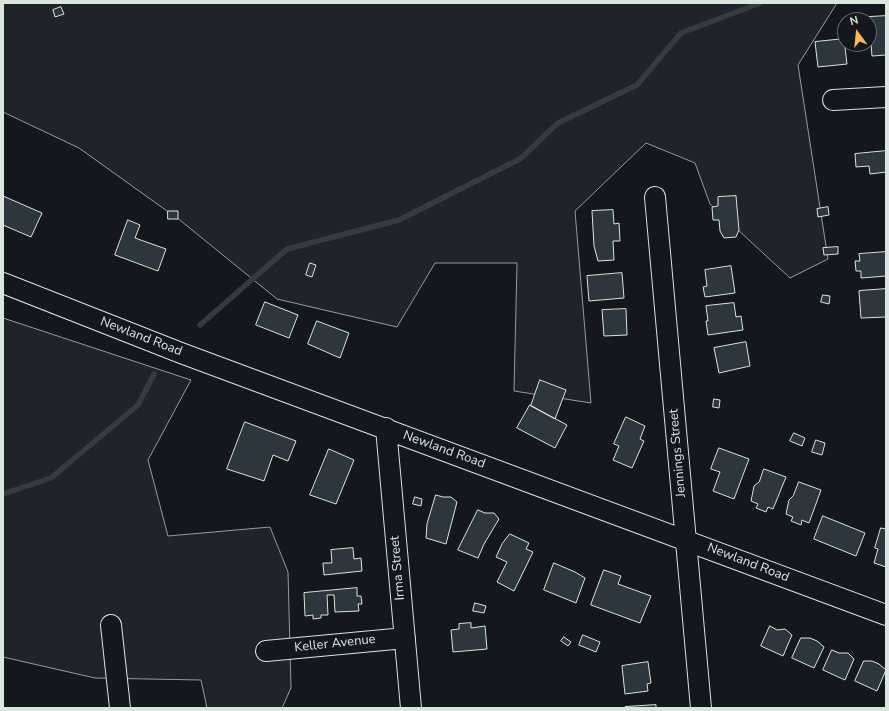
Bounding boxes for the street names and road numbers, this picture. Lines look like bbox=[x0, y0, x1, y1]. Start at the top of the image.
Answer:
street label: Newland Road bbox=[98, 314, 184, 360]
street label: Jennings Street bbox=[666, 408, 690, 498]
street label: Newland Road bbox=[401, 428, 487, 472]
street label: Irma Street bbox=[387, 535, 409, 601]
street label: Newland Road bbox=[705, 540, 791, 586]
street label: Keller Avenue bbox=[294, 632, 376, 656]

